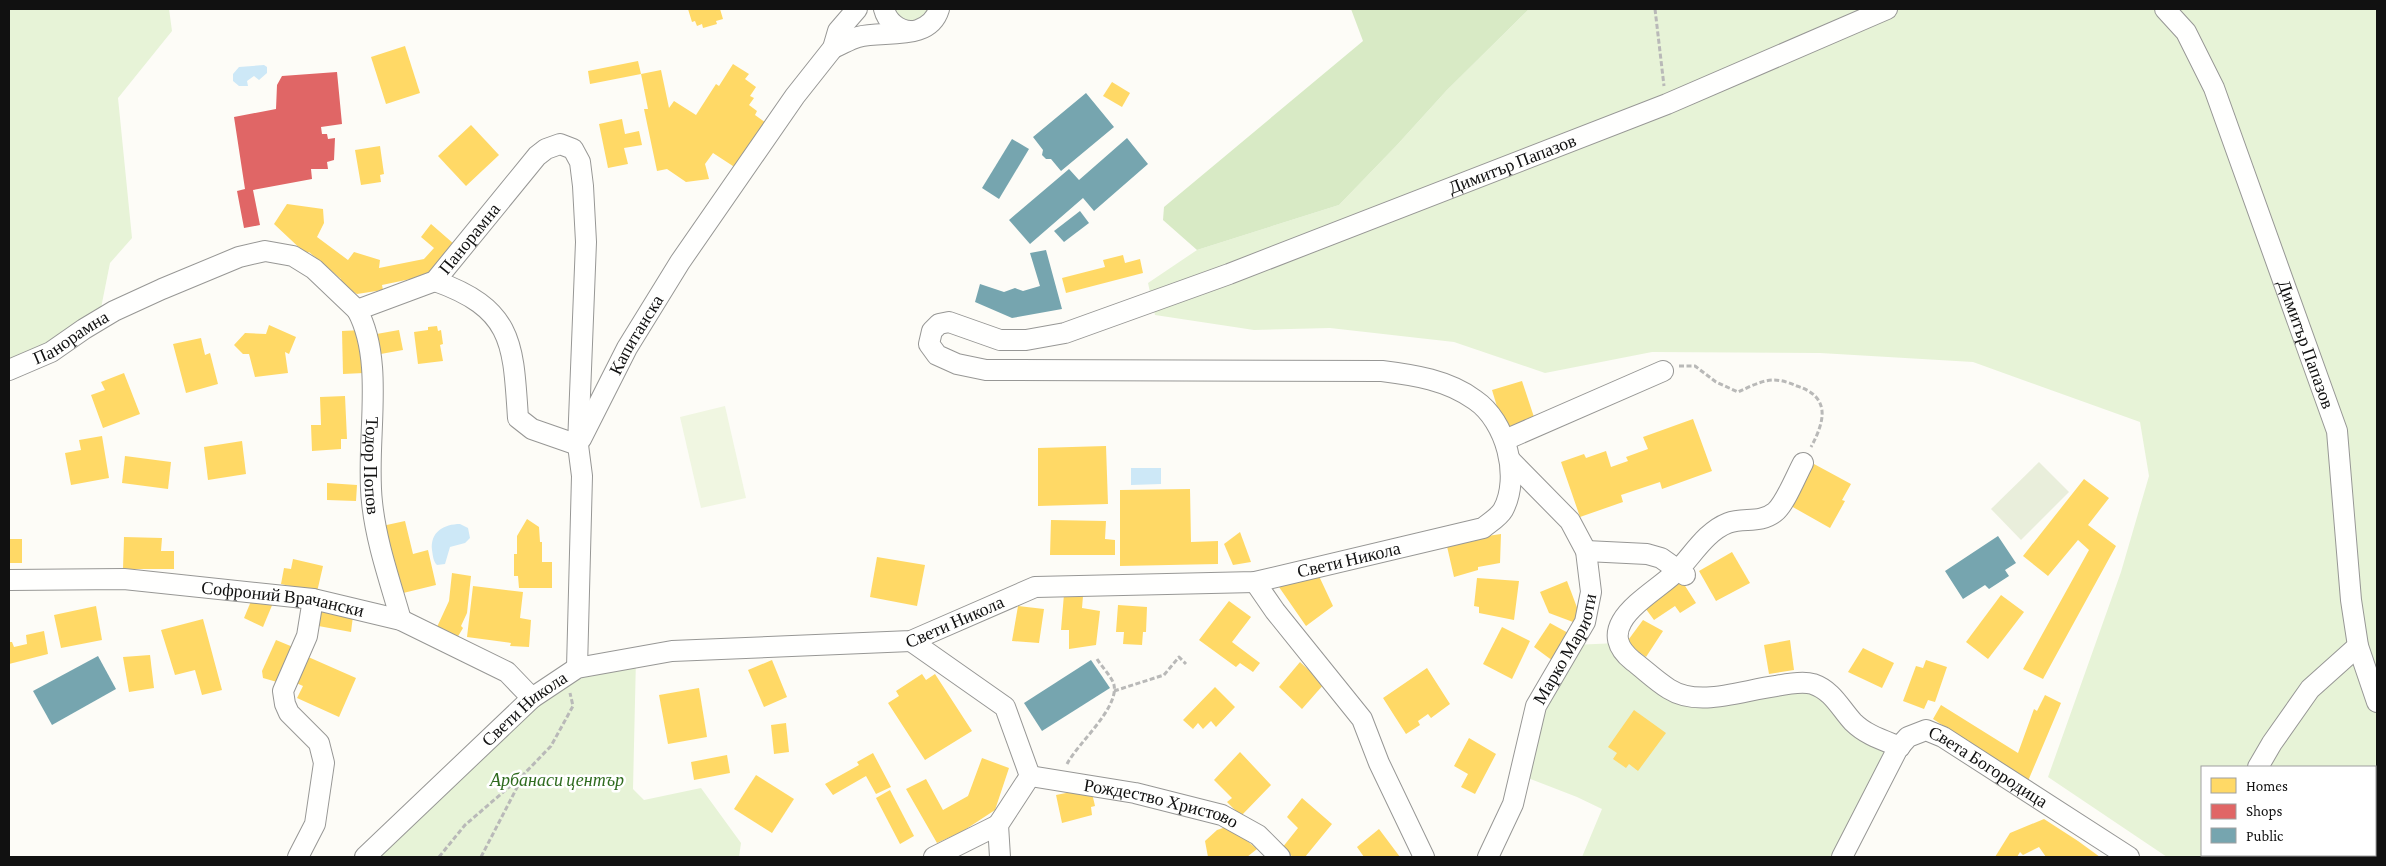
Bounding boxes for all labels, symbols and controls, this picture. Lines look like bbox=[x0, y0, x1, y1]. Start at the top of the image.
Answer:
street label: Димитър Папазов bbox=[1445, 130, 1579, 198]
street label: Панорамна bbox=[435, 199, 504, 278]
street label: Димитър Папазов bbox=[2274, 277, 2338, 411]
street label: Капитанска bbox=[605, 291, 667, 378]
street label: Панорамна bbox=[30, 307, 112, 368]
street label: Тодор Попов bbox=[360, 416, 383, 516]
street label: Свети Никола bbox=[1295, 538, 1402, 582]
street label: Софроний Врачански bbox=[200, 577, 366, 621]
street label: Свети Никола bbox=[902, 592, 1007, 652]
street label: Марко Мариоти bbox=[1529, 592, 1600, 708]
street label: Свети Никола bbox=[478, 667, 571, 750]
street label: Света Богородица bbox=[1926, 722, 2051, 812]
legend bbox=[2201, 766, 2376, 856]
park label: Арбанаси център bbox=[489, 770, 624, 790]
street label: Рождество Христово bbox=[1082, 775, 1242, 832]
text: Homes bbox=[2246, 778, 2288, 794]
text: Shops bbox=[2246, 803, 2282, 820]
text: Public bbox=[2246, 828, 2284, 844]

